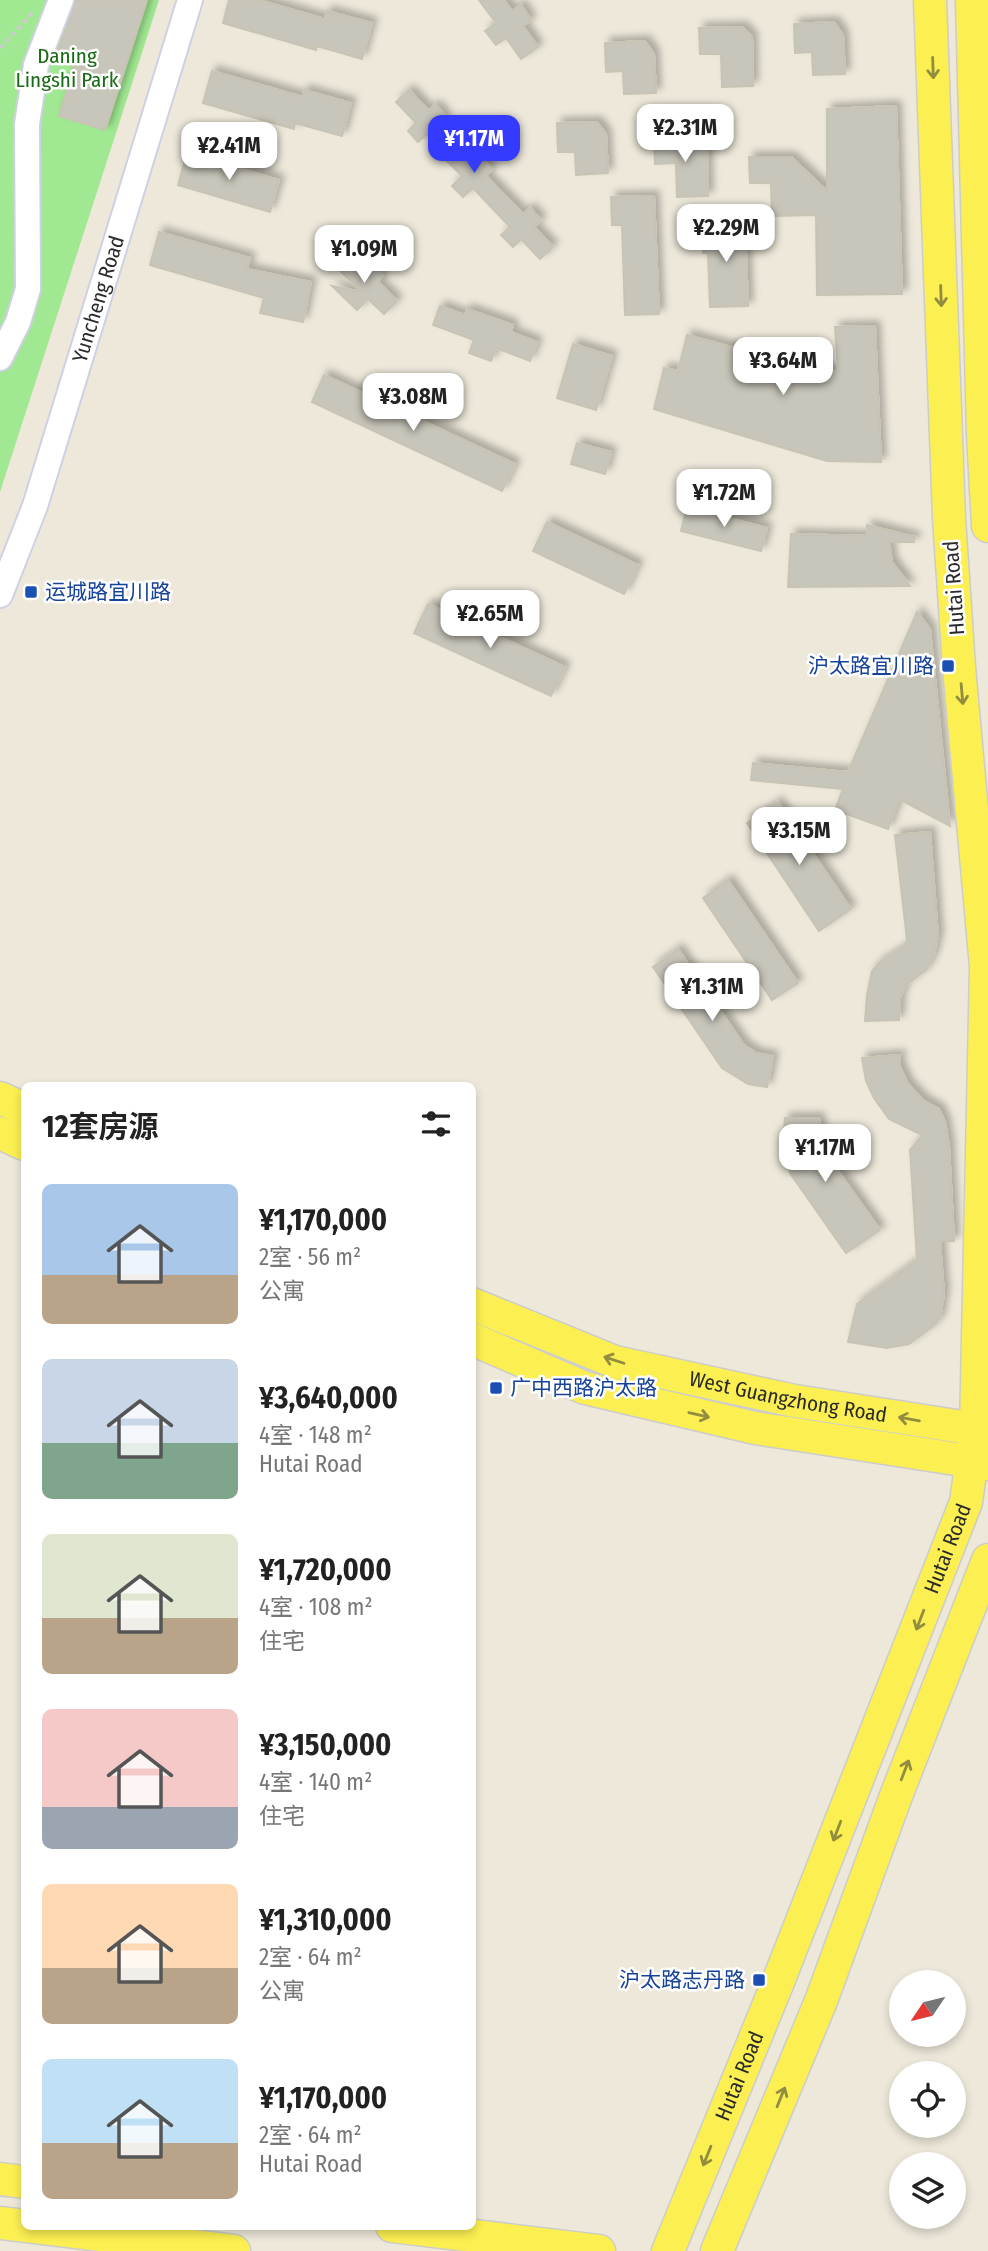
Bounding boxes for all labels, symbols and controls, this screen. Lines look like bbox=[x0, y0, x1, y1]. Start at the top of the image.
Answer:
park label: Daning Lingshi Park bbox=[16, 43, 119, 93]
one-way arrow bbox=[926, 56, 939, 79]
pin: ¥2.31M bbox=[628, 104, 742, 164]
text: ¥2.31M bbox=[653, 113, 717, 141]
pin: ¥1.17M bbox=[417, 116, 531, 175]
pin: ¥2.41M bbox=[172, 122, 286, 182]
text: ¥1.17M bbox=[444, 124, 504, 152]
text: ¥2.41M bbox=[197, 131, 261, 159]
pin: ¥2.29M bbox=[669, 204, 783, 264]
text: ¥2.29M bbox=[693, 213, 759, 241]
pin: ¥1.09M bbox=[307, 226, 421, 285]
street label: Yuncheng Road bbox=[67, 232, 130, 366]
text: ¥1.09M bbox=[331, 234, 397, 262]
one-way arrow bbox=[934, 284, 947, 307]
pin: ¥3.64M bbox=[726, 338, 840, 397]
text: ¥3.64M bbox=[749, 346, 817, 374]
pin: ¥3.08M bbox=[356, 374, 470, 433]
text: ¥3.08M bbox=[379, 382, 447, 410]
pin: ¥1.72M bbox=[667, 470, 781, 529]
text: ¥1.72M bbox=[692, 478, 756, 506]
street label: Hutai Road bbox=[938, 540, 970, 636]
place label: 运城路宜川路 bbox=[45, 579, 171, 605]
marker: 运城路宜川路 bbox=[23, 584, 39, 600]
pin: ¥2.65M bbox=[433, 590, 547, 650]
text: ¥2.65M bbox=[457, 599, 524, 627]
place label: 沪太路宜川路 bbox=[808, 653, 934, 679]
marker: 沪太路宜川路 bbox=[940, 658, 956, 674]
one-way arrow bbox=[956, 682, 969, 705]
pin: ¥3.15M bbox=[742, 808, 856, 867]
text: ¥3.15M bbox=[767, 816, 831, 844]
pin: ¥1.31M bbox=[655, 964, 769, 1023]
text: ¥1.31M bbox=[680, 972, 744, 1000]
icon: filters bbox=[417, 1105, 455, 1143]
text: 12套房源 bbox=[42, 1109, 159, 1145]
pin: ¥1.17M bbox=[768, 1124, 882, 1184]
text: ¥1.17M bbox=[795, 1133, 855, 1161]
text: ¥1,170,000 bbox=[259, 1202, 387, 1238]
icon: home bbox=[98, 1212, 182, 1296]
text: 2室 · 56 m² bbox=[259, 1243, 361, 1271]
text: 公寓 bbox=[259, 1277, 305, 1305]
one-way arrow bbox=[603, 1353, 625, 1366]
street label: West Guangzhong Road bbox=[687, 1365, 889, 1428]
place label: 广中西路沪太路 bbox=[510, 1375, 657, 1401]
text: ¥3,640,000 bbox=[259, 1380, 398, 1416]
marker: 广中西路沪太路 bbox=[488, 1380, 504, 1396]
icon: home bbox=[98, 1387, 182, 1471]
one-way arrow bbox=[687, 1409, 710, 1422]
one-way arrow bbox=[898, 1412, 921, 1425]
text: 4室 · 148 m² bbox=[259, 1421, 372, 1449]
text: Hutai Road bbox=[259, 1450, 362, 1478]
street label: Hutai Road bbox=[918, 1500, 977, 1597]
text: ¥1,720,000 bbox=[259, 1552, 392, 1588]
icon: home bbox=[98, 1562, 182, 1646]
text: 4室 · 108 m² bbox=[259, 1593, 373, 1621]
one-way arrow bbox=[913, 1608, 926, 1630]
text: 住宅 bbox=[259, 1627, 305, 1655]
text: ¥3,150,000 bbox=[259, 1727, 391, 1763]
icon: home bbox=[98, 1737, 182, 1821]
one-way arrow bbox=[900, 1760, 913, 1782]
text: 4室 · 140 m² bbox=[259, 1768, 372, 1796]
text: 住宅 bbox=[259, 1802, 305, 1830]
one-way arrow bbox=[830, 1820, 842, 1842]
text: ¥1,310,000 bbox=[259, 1902, 392, 1938]
icon: home bbox=[98, 1912, 182, 1996]
text: 2室 · 64 m² bbox=[259, 1943, 362, 1971]
place label: 沪太路志丹路 bbox=[619, 1967, 745, 1993]
north arrow bbox=[889, 1970, 966, 2048]
map controls bbox=[889, 1970, 966, 2229]
marker: 沪太路志丹路 bbox=[751, 1972, 767, 1988]
text: 公寓 bbox=[259, 1977, 305, 2005]
street label: Hutai Road bbox=[710, 2027, 769, 2125]
button: locate bbox=[889, 2061, 966, 2138]
text: ¥1,170,000 bbox=[259, 2080, 387, 2116]
icon: home bbox=[98, 2087, 182, 2171]
one-way arrow bbox=[775, 2087, 788, 2109]
text: 2室 · 64 m² bbox=[259, 2121, 362, 2149]
one-way arrow bbox=[699, 2145, 712, 2167]
text: Hutai Road bbox=[259, 2150, 362, 2178]
button: layers bbox=[889, 2152, 966, 2229]

